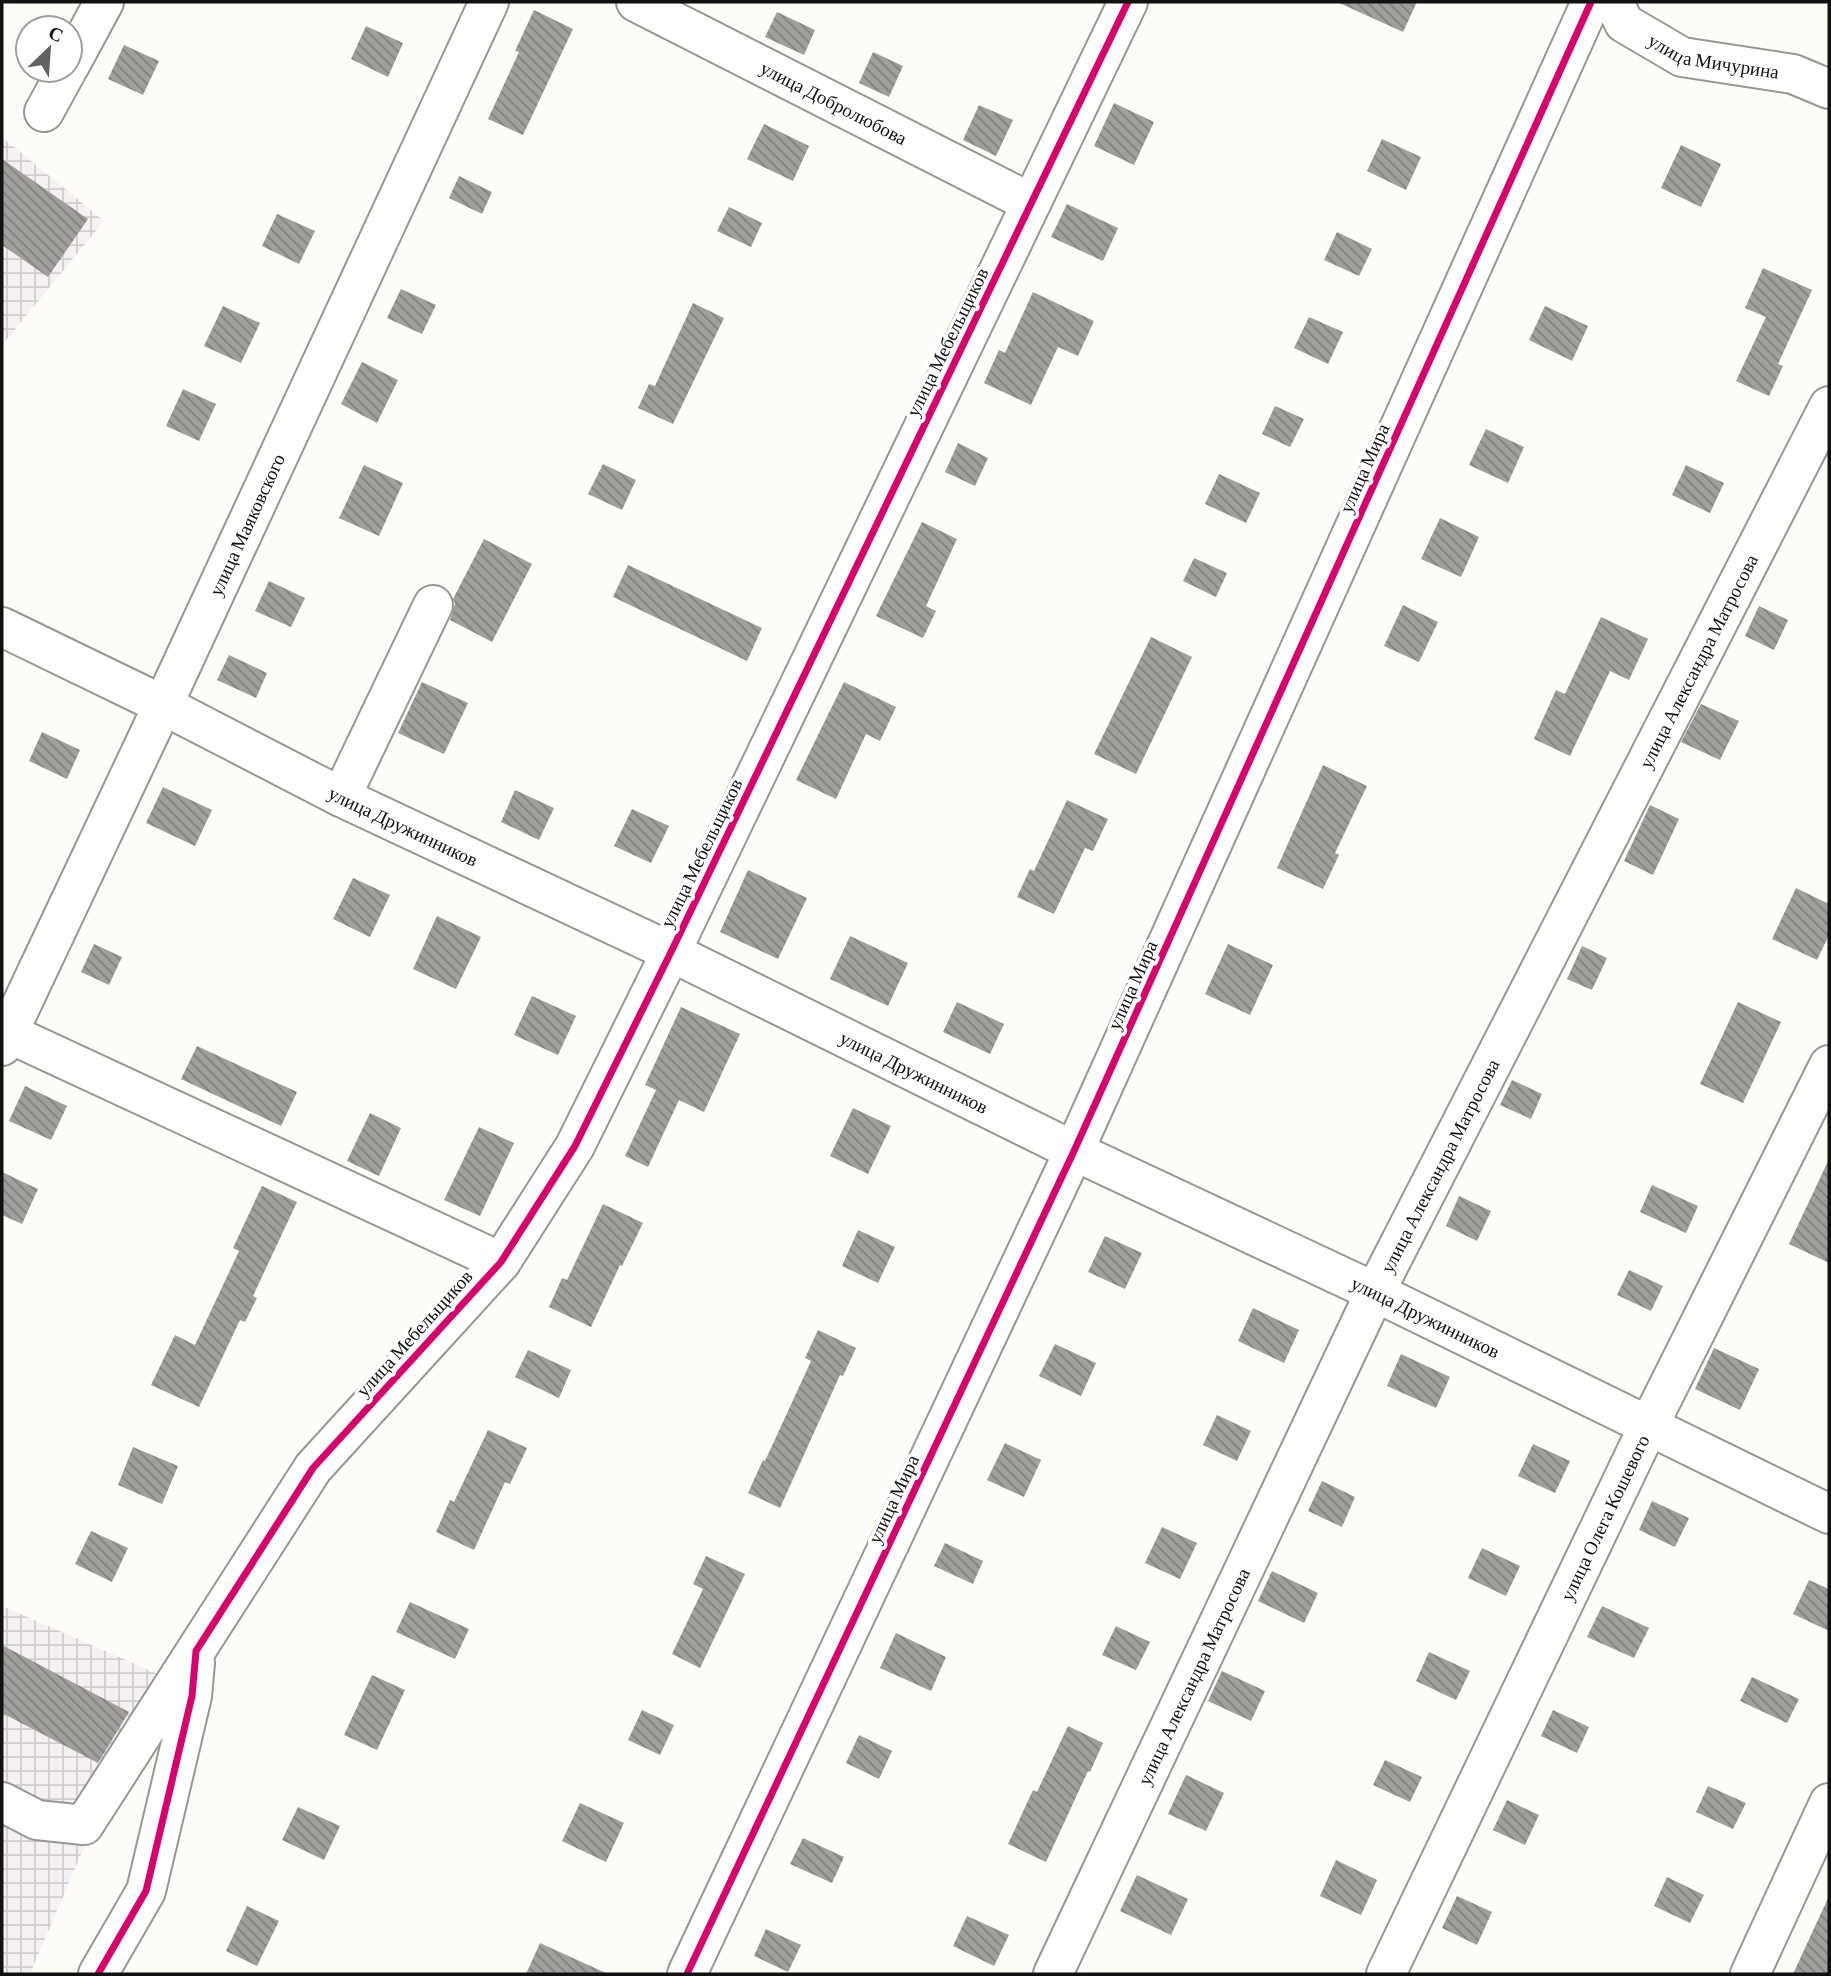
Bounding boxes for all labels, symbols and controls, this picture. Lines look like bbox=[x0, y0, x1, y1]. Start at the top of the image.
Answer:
north arrow bbox=[14, 14, 84, 84]
text: С bbox=[45, 22, 67, 46]
street label: улица Мичурина bbox=[1645, 30, 1781, 83]
street label: улица Добролюбова bbox=[757, 57, 911, 149]
street label: улица Мебельщиков bbox=[902, 264, 993, 420]
street label: улица Мира bbox=[1335, 420, 1394, 516]
street label: улица Маяковского bbox=[205, 450, 289, 599]
street label: улица Александра Матросова bbox=[1635, 550, 1762, 772]
street label: улица Мебельщиков bbox=[656, 775, 747, 931]
street label: улица Дружинников bbox=[325, 782, 481, 871]
street label: улица Мира bbox=[1103, 937, 1162, 1033]
street label: улица Дружинников bbox=[836, 1027, 991, 1118]
street label: улица Александра Матросова bbox=[1377, 1055, 1504, 1276]
street label: улица Мебельщиков bbox=[352, 1266, 477, 1401]
street label: улица Дружинников bbox=[1348, 1272, 1503, 1362]
street label: улица Олега Кошевого bbox=[1556, 1432, 1654, 1604]
street label: улица Мира bbox=[864, 1451, 923, 1547]
street label: улица Александра Матросова bbox=[1134, 1564, 1254, 1789]

